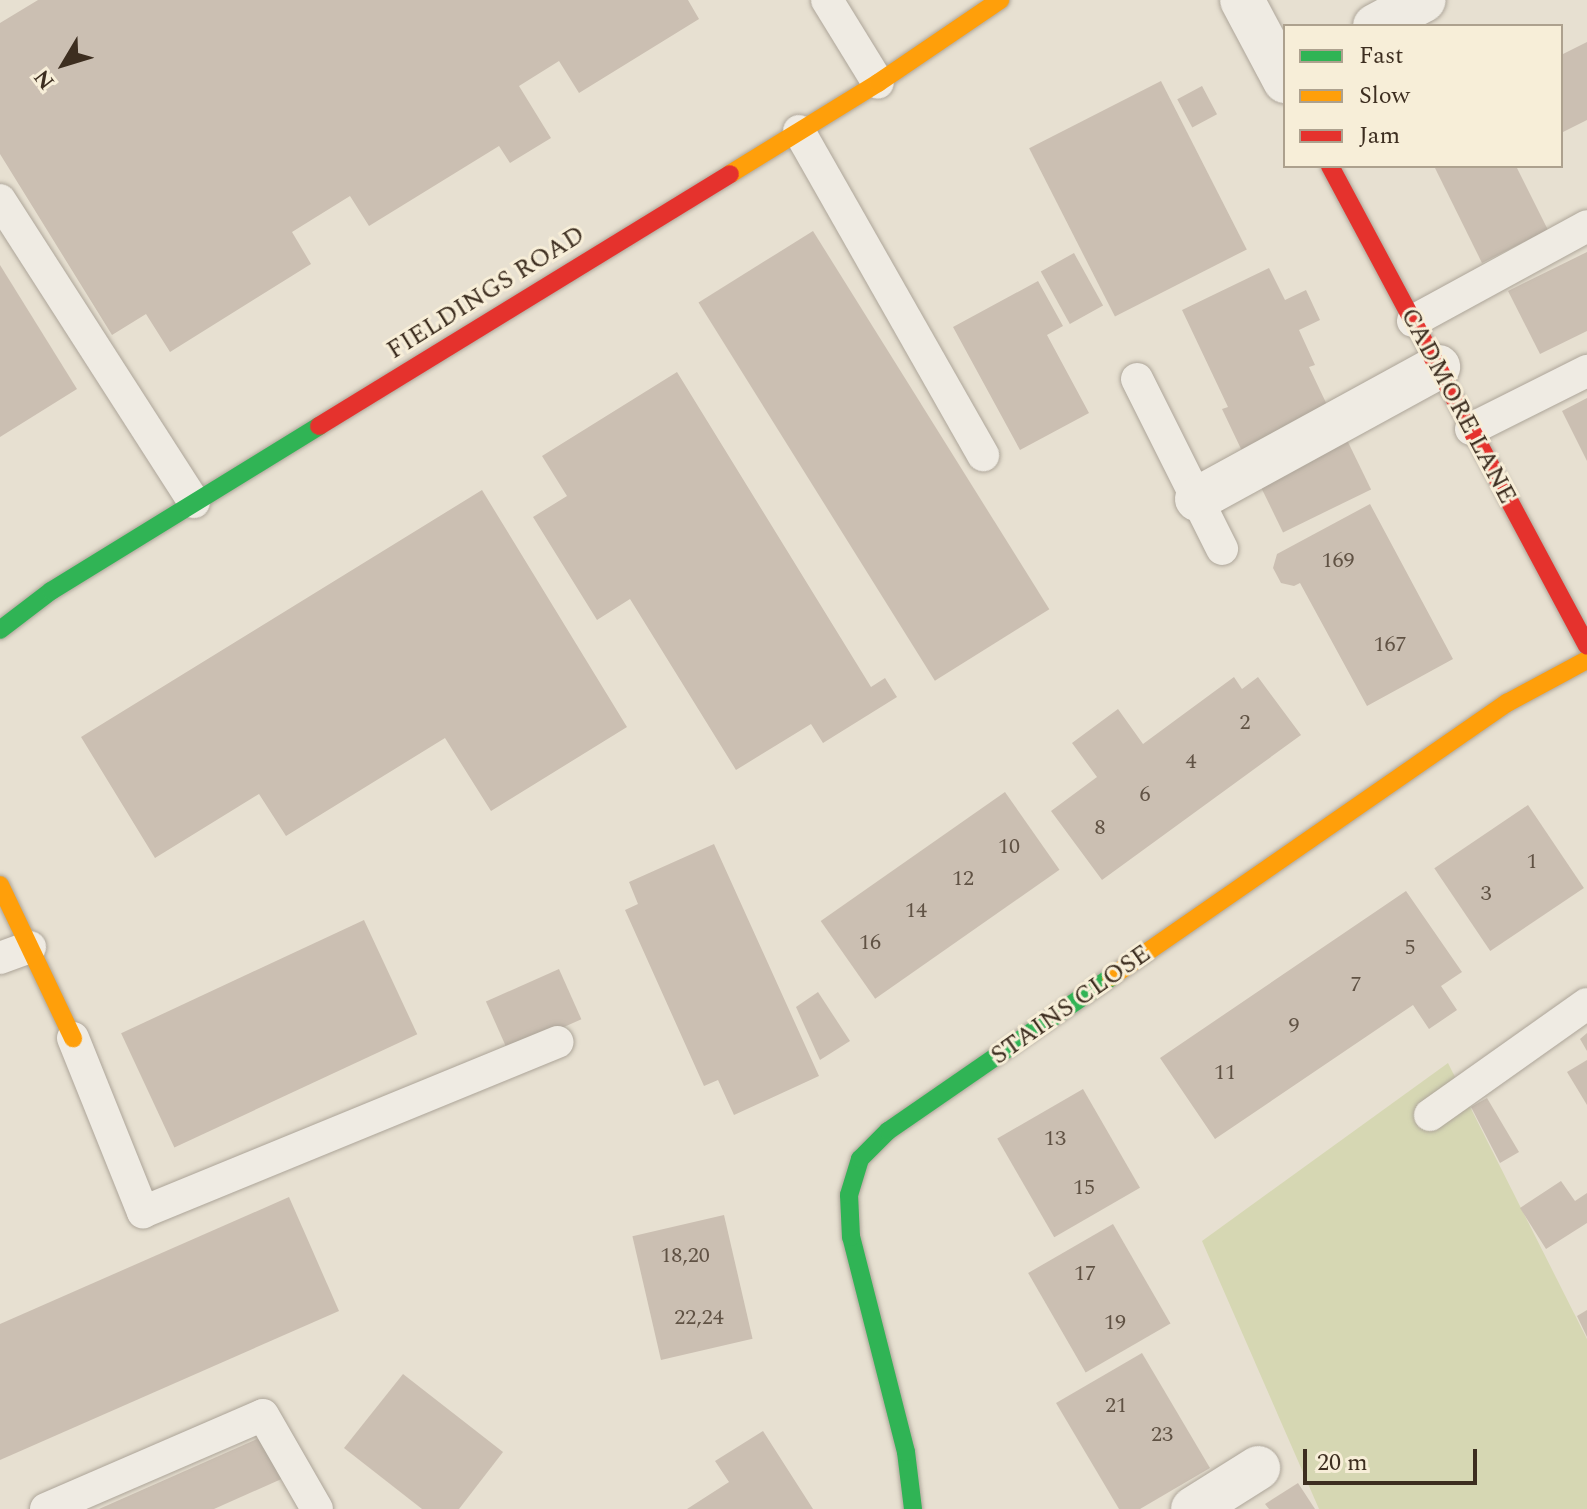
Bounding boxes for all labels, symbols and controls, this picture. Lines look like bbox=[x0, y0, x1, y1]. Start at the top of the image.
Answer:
north arrow bbox=[24, 24, 104, 104]
legend bbox=[1283, 24, 1563, 168]
text: Fast bbox=[1359, 38, 1404, 74]
text: N bbox=[26, 62, 63, 96]
text: Slow bbox=[1359, 78, 1410, 114]
text: Jam bbox=[1359, 118, 1400, 154]
street label: FIELDINGS ROAD bbox=[381, 219, 591, 367]
street label: CADMORE LANE bbox=[1393, 303, 1523, 509]
house number: 169 bbox=[1322, 548, 1354, 574]
house number: 167 bbox=[1374, 632, 1406, 658]
house number: 2 bbox=[1240, 710, 1250, 736]
house number: 4 bbox=[1186, 749, 1196, 775]
house number: 6 bbox=[1140, 782, 1150, 808]
house number: 8 bbox=[1095, 815, 1105, 841]
house number: 10 bbox=[998, 834, 1020, 860]
house number: 1 bbox=[1527, 849, 1537, 875]
house number: 12 bbox=[952, 866, 974, 892]
house number: 3 bbox=[1481, 881, 1491, 907]
house number: 14 bbox=[905, 898, 927, 924]
house number: 16 bbox=[859, 930, 881, 956]
house number: 5 bbox=[1405, 935, 1415, 961]
street label: STAINS CLOSE bbox=[985, 938, 1157, 1072]
house number: 7 bbox=[1351, 972, 1361, 998]
house number: 9 bbox=[1289, 1013, 1299, 1039]
house number: 11 bbox=[1214, 1060, 1236, 1086]
house number: 13 bbox=[1044, 1126, 1066, 1152]
house number: 15 bbox=[1073, 1175, 1095, 1201]
house number: 18,20 bbox=[660, 1243, 710, 1269]
house number: 17 bbox=[1074, 1261, 1096, 1287]
house number: 22,24 bbox=[674, 1305, 724, 1331]
house number: 19 bbox=[1104, 1310, 1126, 1336]
house number: 21 bbox=[1105, 1393, 1127, 1419]
house number: 23 bbox=[1151, 1422, 1173, 1448]
scale bar bbox=[1307, 1433, 1481, 1483]
text: 20 m bbox=[1317, 1445, 1368, 1481]

